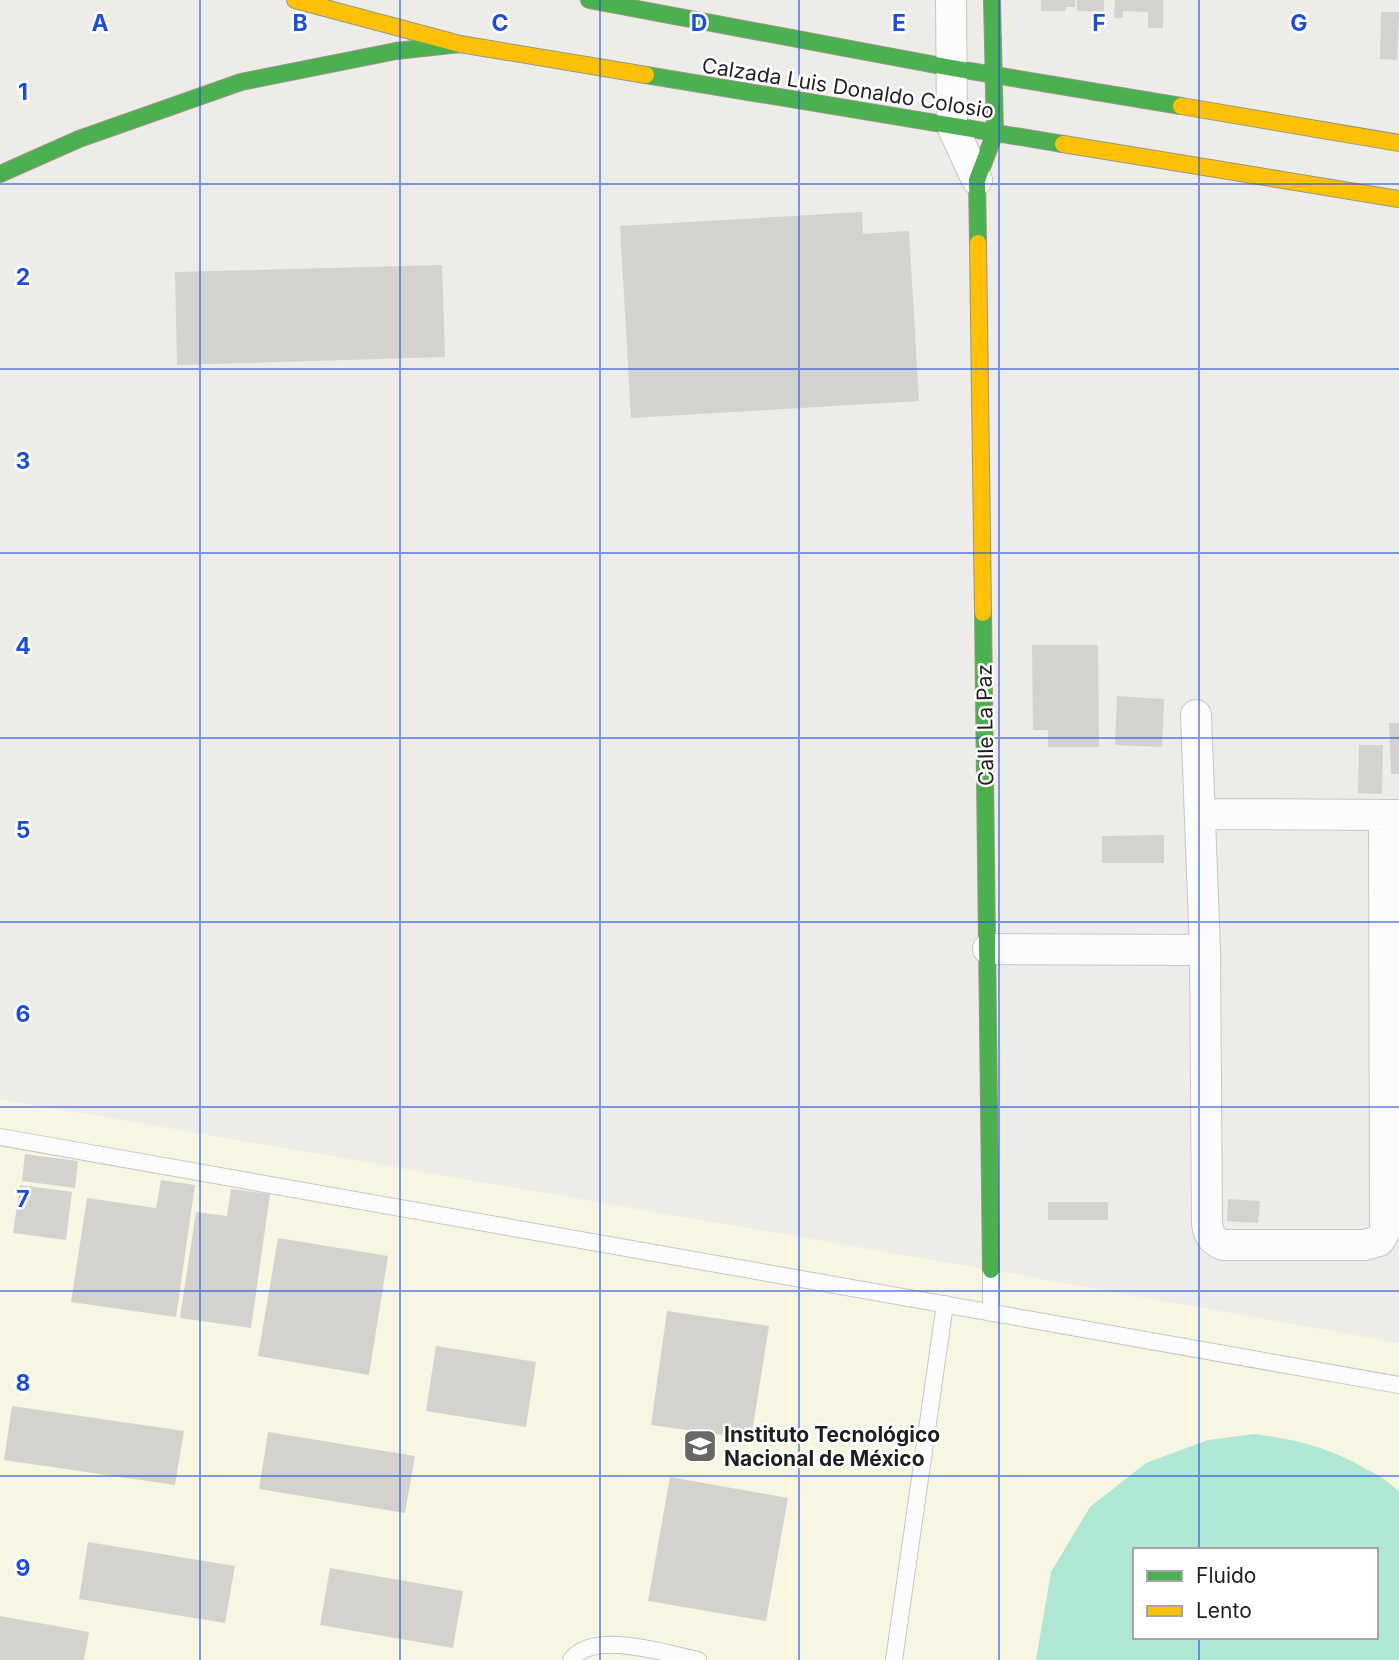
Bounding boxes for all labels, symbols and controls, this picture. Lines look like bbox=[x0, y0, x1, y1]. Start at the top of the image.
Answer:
text: A bbox=[91, 9, 109, 37]
text: B bbox=[292, 9, 308, 37]
text: C bbox=[491, 9, 509, 37]
text: D bbox=[691, 9, 707, 37]
text: E bbox=[892, 9, 906, 37]
text: F bbox=[1092, 9, 1106, 37]
text: G bbox=[1290, 9, 1308, 37]
street label: Calzada Luis Donaldo Colosio bbox=[700, 53, 996, 123]
text: 1 bbox=[18, 78, 28, 106]
text: 2 bbox=[16, 263, 30, 291]
text: 3 bbox=[16, 447, 30, 475]
text: 4 bbox=[15, 632, 31, 660]
street label: Calle La Paz bbox=[971, 664, 999, 786]
text: 5 bbox=[16, 816, 30, 844]
text: 6 bbox=[16, 1000, 30, 1028]
text: 7 bbox=[16, 1185, 30, 1213]
text: 8 bbox=[16, 1369, 30, 1397]
place label: Instituto Tecnológico Nacional de México bbox=[724, 1422, 940, 1471]
school or university icon: Instituto Tecnológico Nacional de México bbox=[681, 1427, 719, 1465]
legend bbox=[1133, 1548, 1378, 1639]
text: 9 bbox=[16, 1554, 30, 1582]
text: Fluido bbox=[1196, 1563, 1256, 1588]
text: Lento bbox=[1196, 1598, 1252, 1623]

